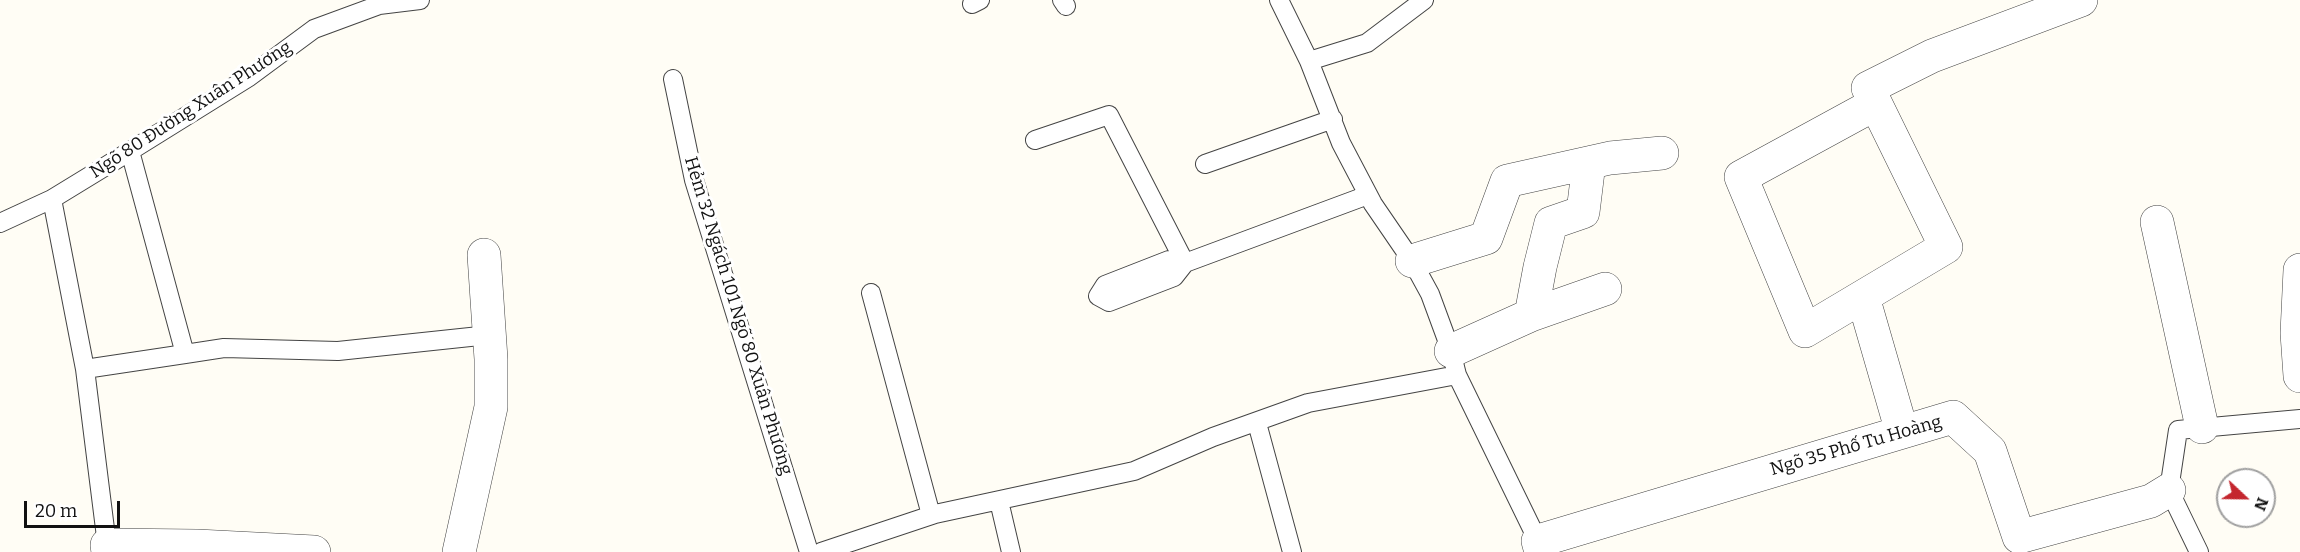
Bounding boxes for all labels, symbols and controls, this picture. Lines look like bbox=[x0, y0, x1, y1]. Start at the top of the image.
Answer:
street label: Ngõ 80 Đường Xuân Phương bbox=[86, 37, 296, 183]
street label: Hẻm 32 Ngách 101 Ngõ 80 Xuân Phương bbox=[679, 154, 797, 478]
street label: Ngõ 35 Phố Tu Hoàng bbox=[1768, 411, 1944, 481]
north arrow bbox=[2216, 468, 2276, 528]
scale bar bbox=[27, 489, 123, 527]
text: N bbox=[2250, 495, 2272, 513]
text: 20 m bbox=[35, 500, 77, 522]

